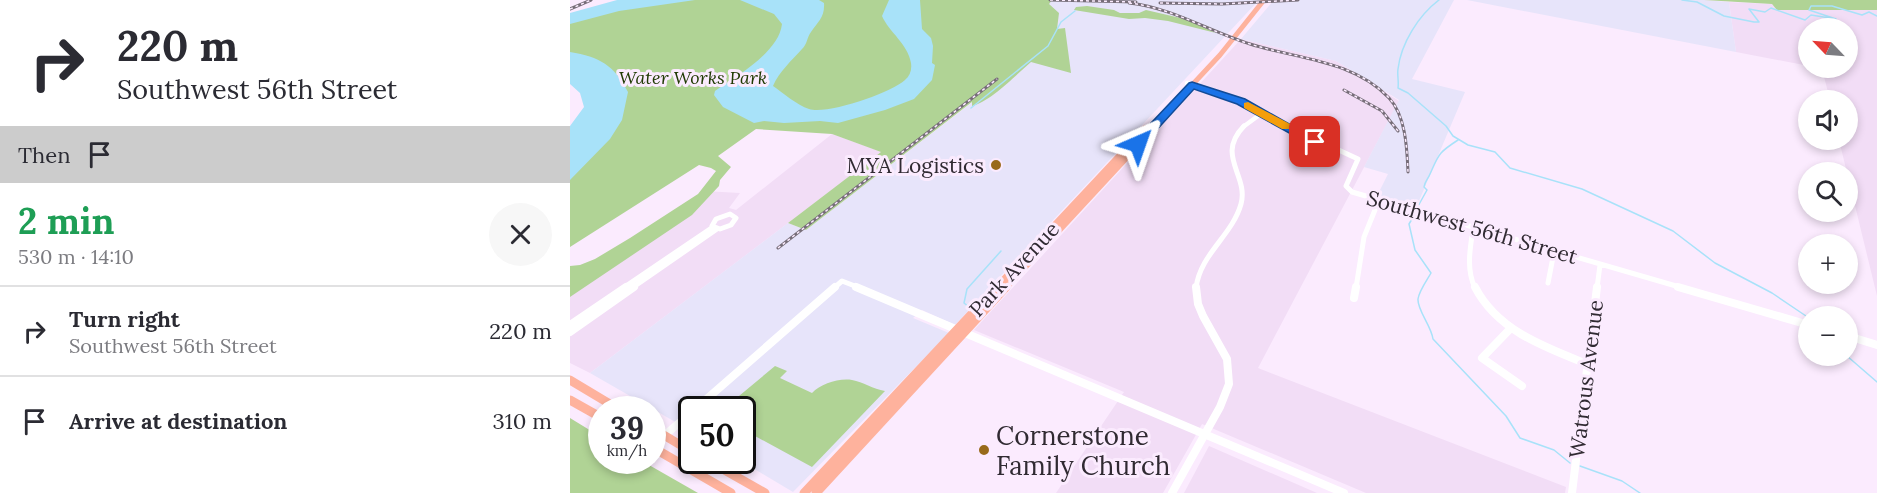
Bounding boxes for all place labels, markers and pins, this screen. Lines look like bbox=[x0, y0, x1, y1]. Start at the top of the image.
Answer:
pin bbox=[1289, 116, 1340, 167]
place label: MYA Logistics bbox=[846, 152, 984, 179]
marker: MYA Logistics bbox=[989, 158, 1003, 172]
place label: Cornerstone Family Church bbox=[996, 419, 1170, 482]
marker: Cornerstone Family Church bbox=[977, 443, 991, 457]

